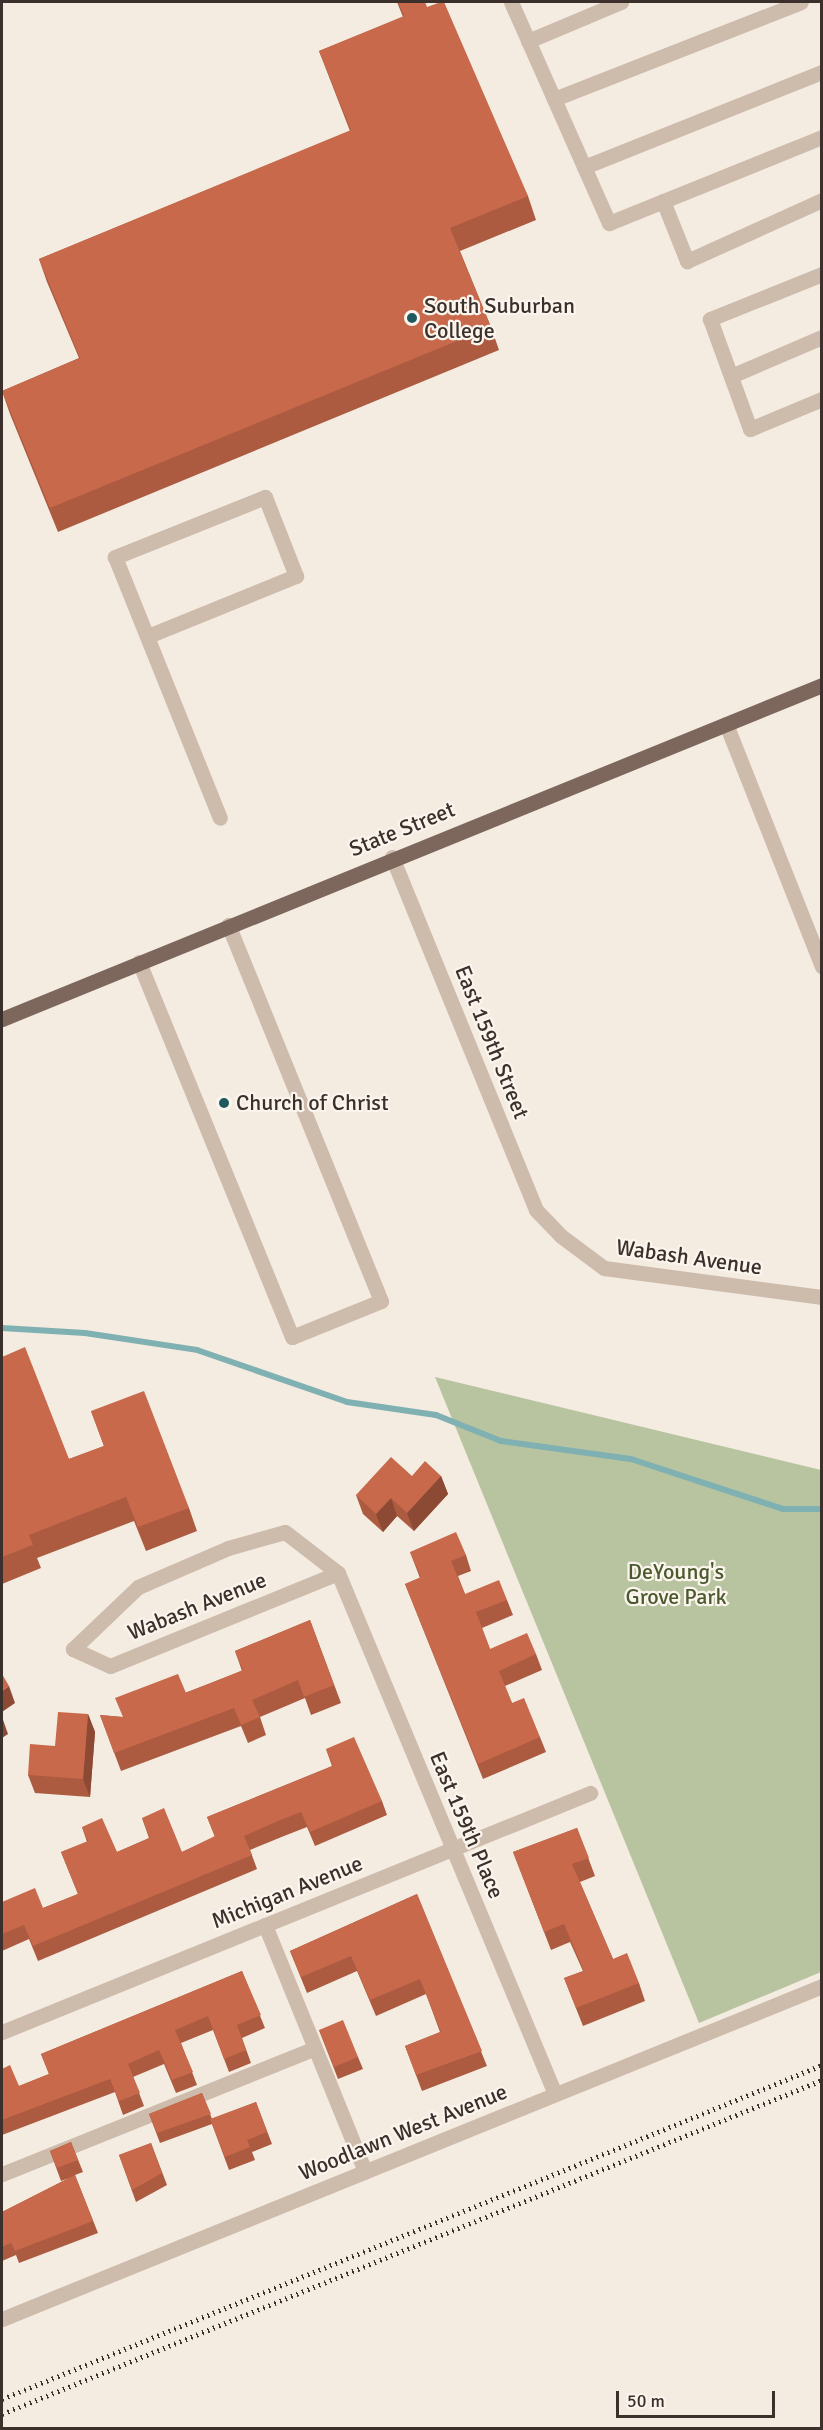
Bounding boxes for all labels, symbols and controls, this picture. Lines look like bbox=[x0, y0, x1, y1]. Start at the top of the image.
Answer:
place label: South Suburban College bbox=[424, 292, 575, 344]
marker: South Suburban College bbox=[405, 311, 419, 325]
street label: State Street bbox=[345, 796, 459, 862]
street label: East 159th Street bbox=[449, 961, 535, 1123]
place label: Church of Christ bbox=[236, 1090, 389, 1116]
marker: Church of Christ bbox=[217, 1096, 231, 1110]
street label: Wabash Avenue bbox=[614, 1234, 764, 1280]
park label: DeYoung's Grove Park bbox=[626, 1558, 726, 1610]
street label: Wabash Avenue bbox=[124, 1566, 270, 1646]
street label: East 159th Place bbox=[424, 1748, 510, 1902]
street label: Michigan Avenue bbox=[208, 1850, 366, 1934]
street label: Woodlawn West Avenue bbox=[295, 2078, 511, 2186]
scale bar bbox=[619, 2379, 778, 2417]
text: 50 m bbox=[627, 2390, 665, 2412]

